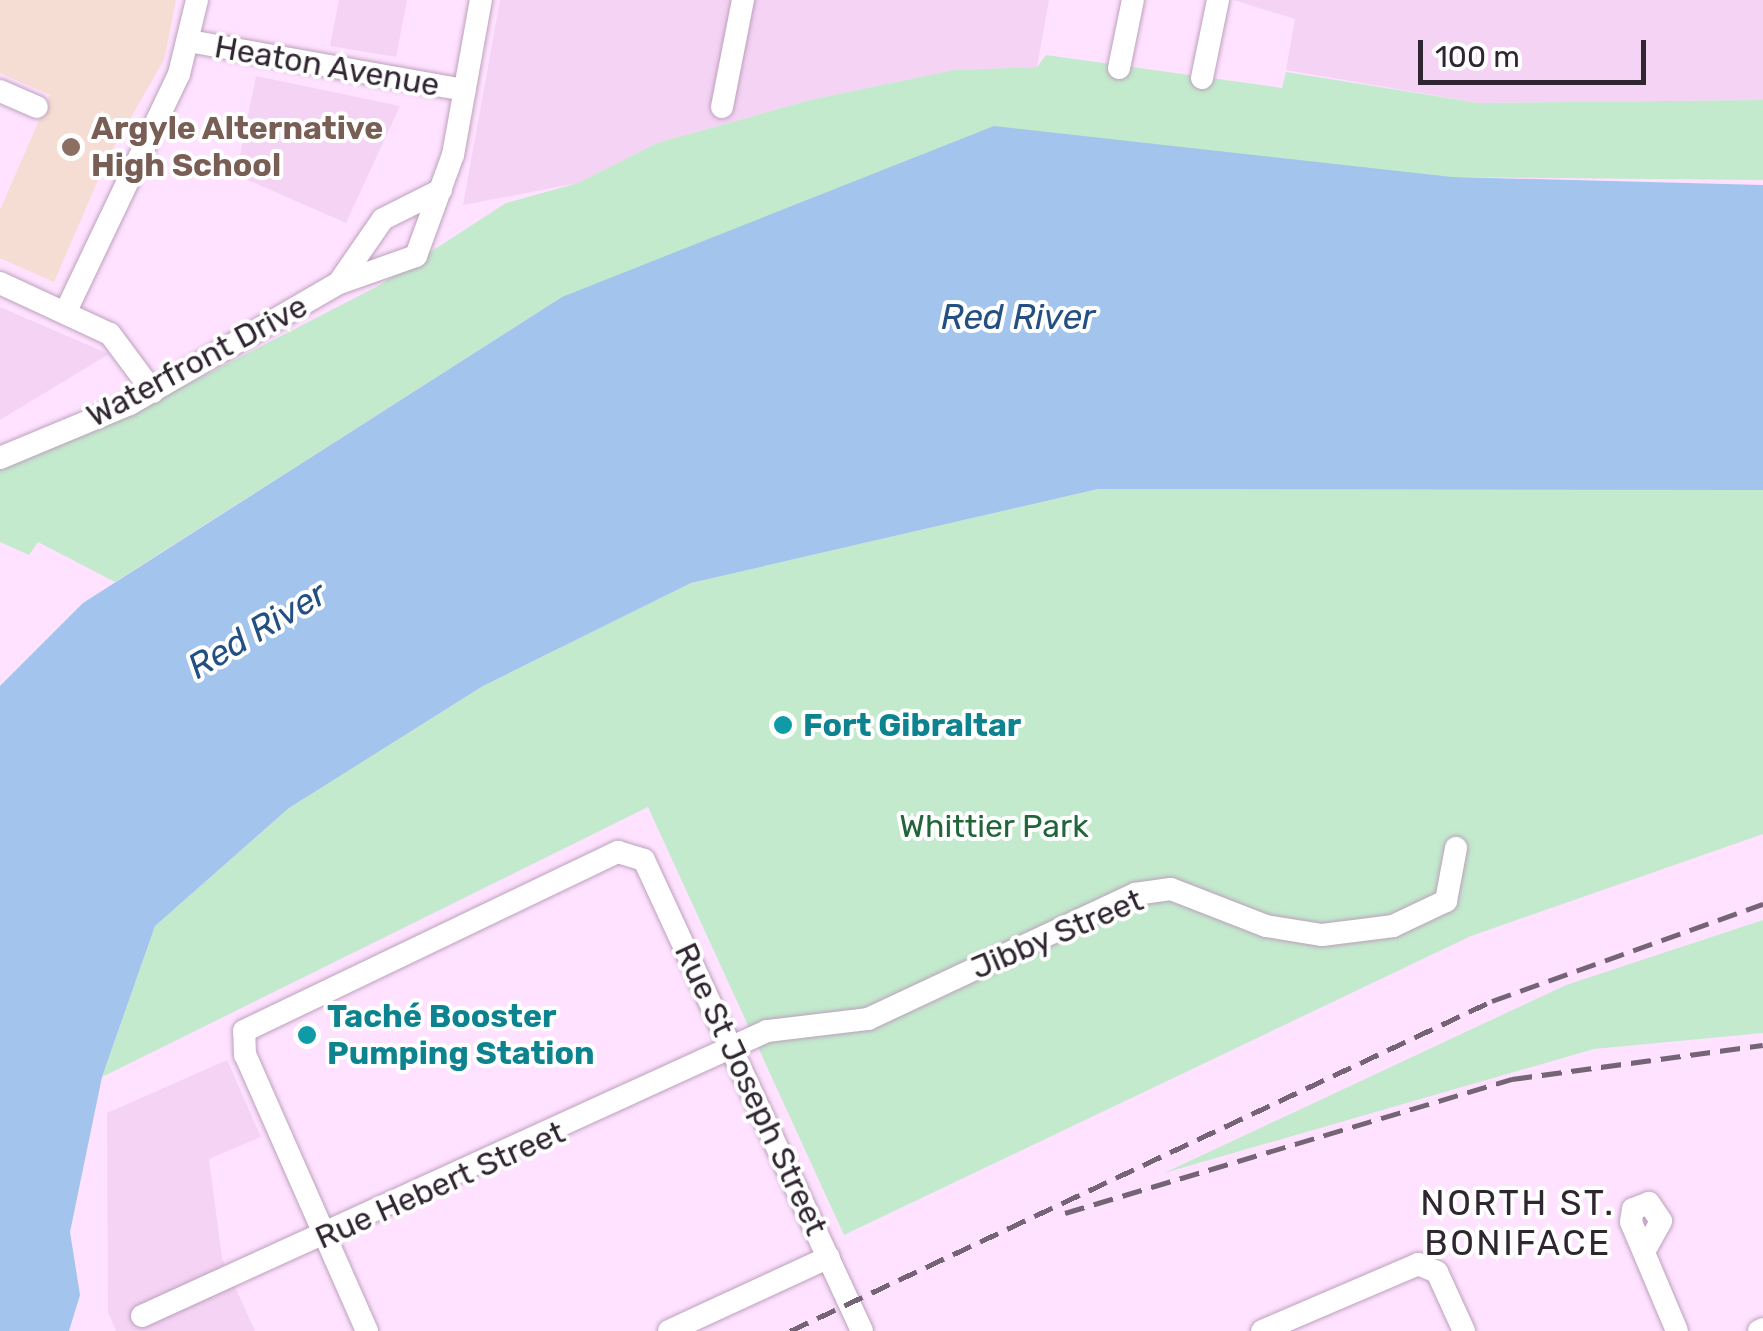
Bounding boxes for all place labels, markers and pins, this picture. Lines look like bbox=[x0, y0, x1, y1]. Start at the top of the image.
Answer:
place label: Argyle Alternative High School bbox=[91, 110, 384, 185]
marker: Argyle Alternative High School bbox=[60, 136, 82, 158]
place label: Fort Gibraltar bbox=[803, 706, 1021, 744]
marker: Fort Gibraltar bbox=[772, 714, 794, 736]
place label: Taché Booster Pumping Station bbox=[327, 998, 595, 1073]
marker: Taché Booster Pumping Station bbox=[296, 1024, 318, 1046]

